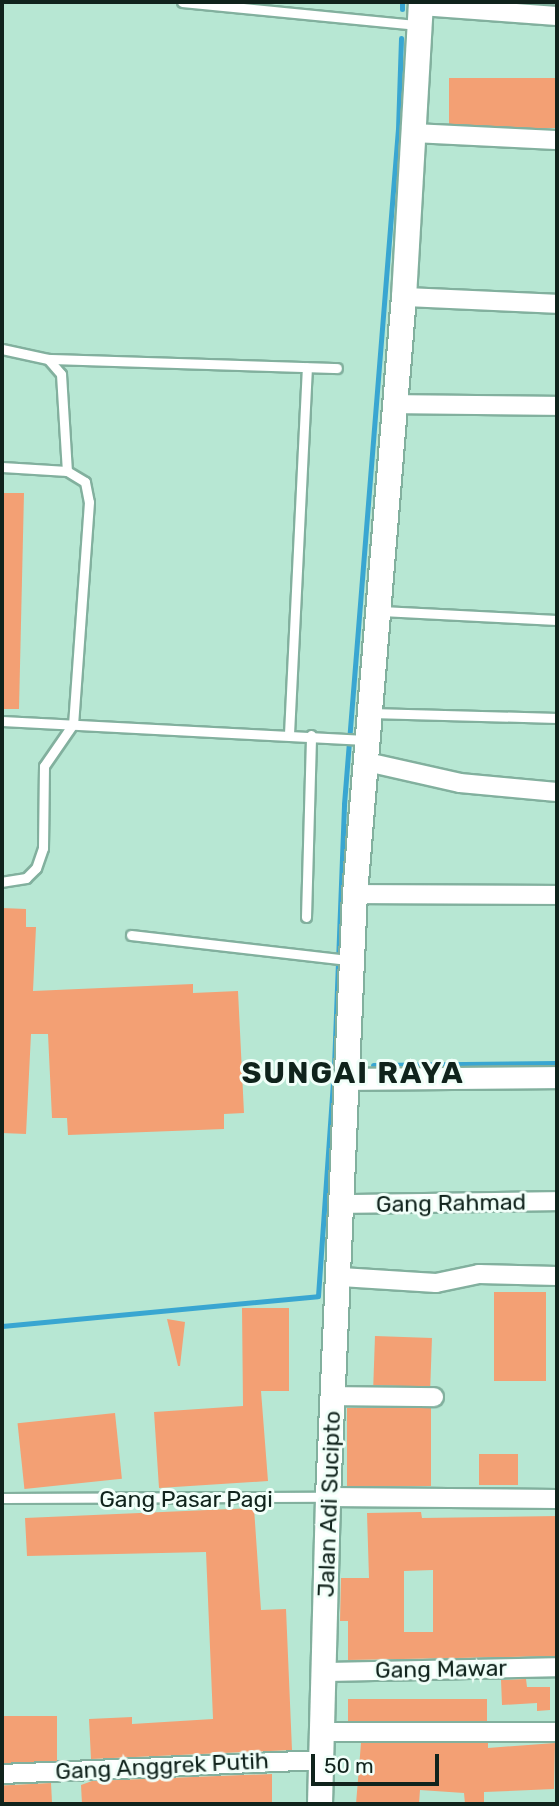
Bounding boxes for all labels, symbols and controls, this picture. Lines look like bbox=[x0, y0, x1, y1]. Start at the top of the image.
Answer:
district label: SUNGAI RAYA bbox=[243, 1055, 463, 1091]
street label: Gang Rahmad bbox=[376, 1188, 526, 1218]
street label: Jalan Adi Sucipto bbox=[312, 1410, 346, 1598]
street label: Gang Pasar Pagi bbox=[99, 1485, 273, 1513]
street label: Gang Mawar bbox=[375, 1654, 507, 1684]
scale bar bbox=[314, 1740, 442, 1784]
street label: Gang Anggrek Putih bbox=[54, 1747, 270, 1785]
text: 50 m bbox=[324, 1753, 374, 1778]

